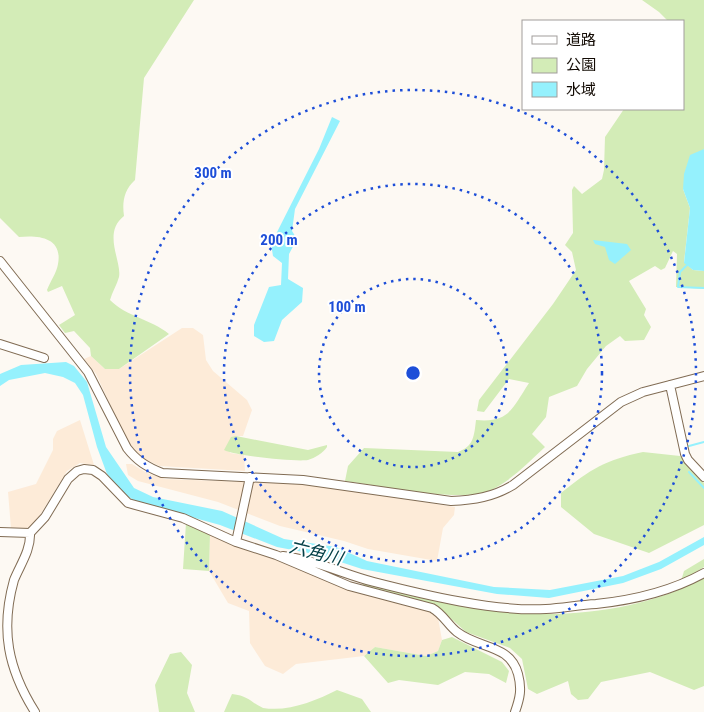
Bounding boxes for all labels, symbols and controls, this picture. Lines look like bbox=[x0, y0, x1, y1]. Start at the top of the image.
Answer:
legend bbox=[522, 20, 684, 110]
text: 道路 bbox=[566, 31, 596, 49]
text: 公園 bbox=[566, 56, 596, 74]
text: 水域 bbox=[566, 81, 596, 99]
text: 300 m bbox=[194, 164, 232, 182]
text: 200 m bbox=[260, 231, 298, 249]
text: 100 m bbox=[328, 298, 366, 316]
centre of rings bbox=[404, 364, 422, 382]
water label: 六角川 bbox=[287, 535, 347, 569]

